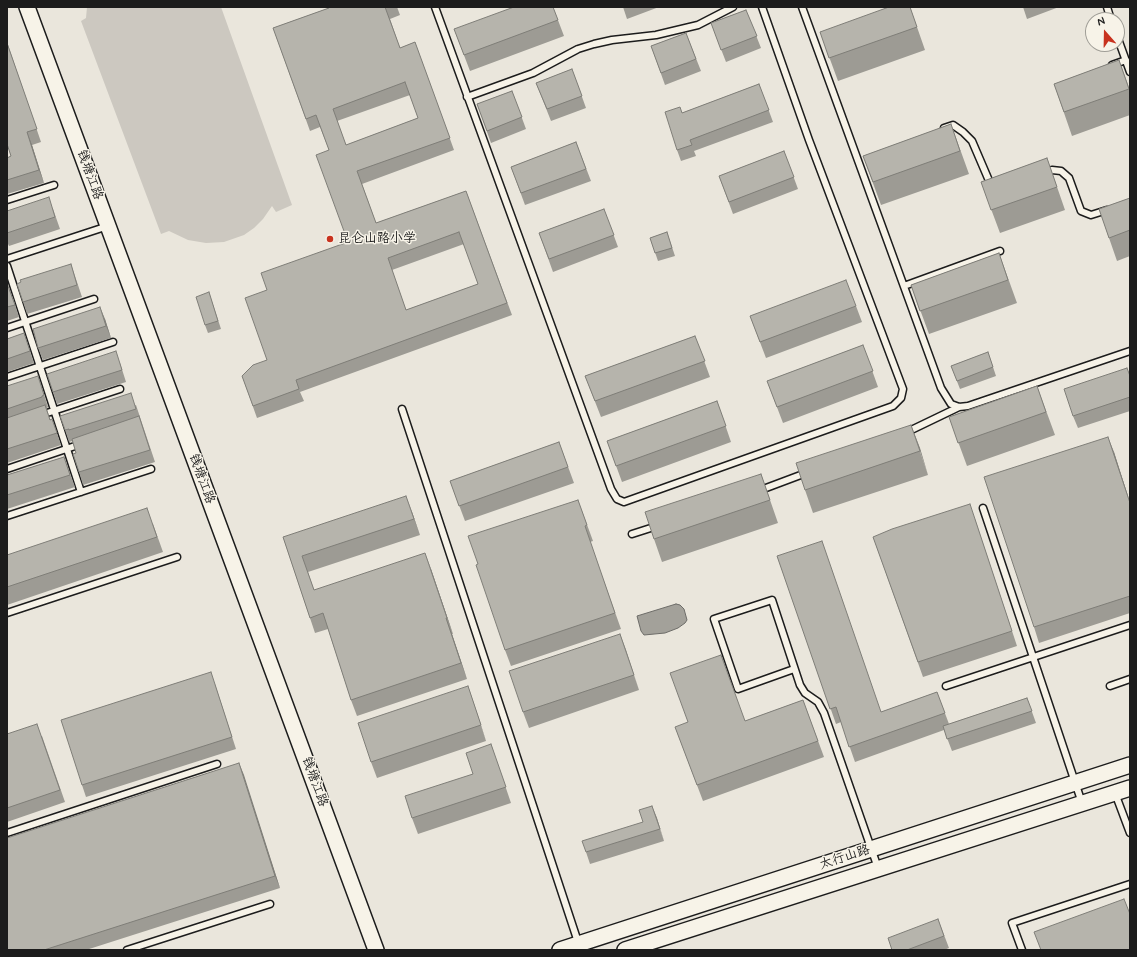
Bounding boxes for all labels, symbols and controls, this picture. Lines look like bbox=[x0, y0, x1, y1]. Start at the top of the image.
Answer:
north arrow bbox=[1085, 12, 1125, 52]
text: N bbox=[1095, 14, 1107, 29]
street label: 钱塘江路 bbox=[73, 148, 105, 202]
place label: 昆仑山路小学 bbox=[338, 231, 416, 247]
marker: 昆仑山路小学 bbox=[325, 234, 335, 244]
street label: 钱塘江路 bbox=[185, 452, 217, 506]
street label: 钱塘江路 bbox=[298, 755, 330, 809]
street label: 太行山路 bbox=[818, 843, 872, 873]

